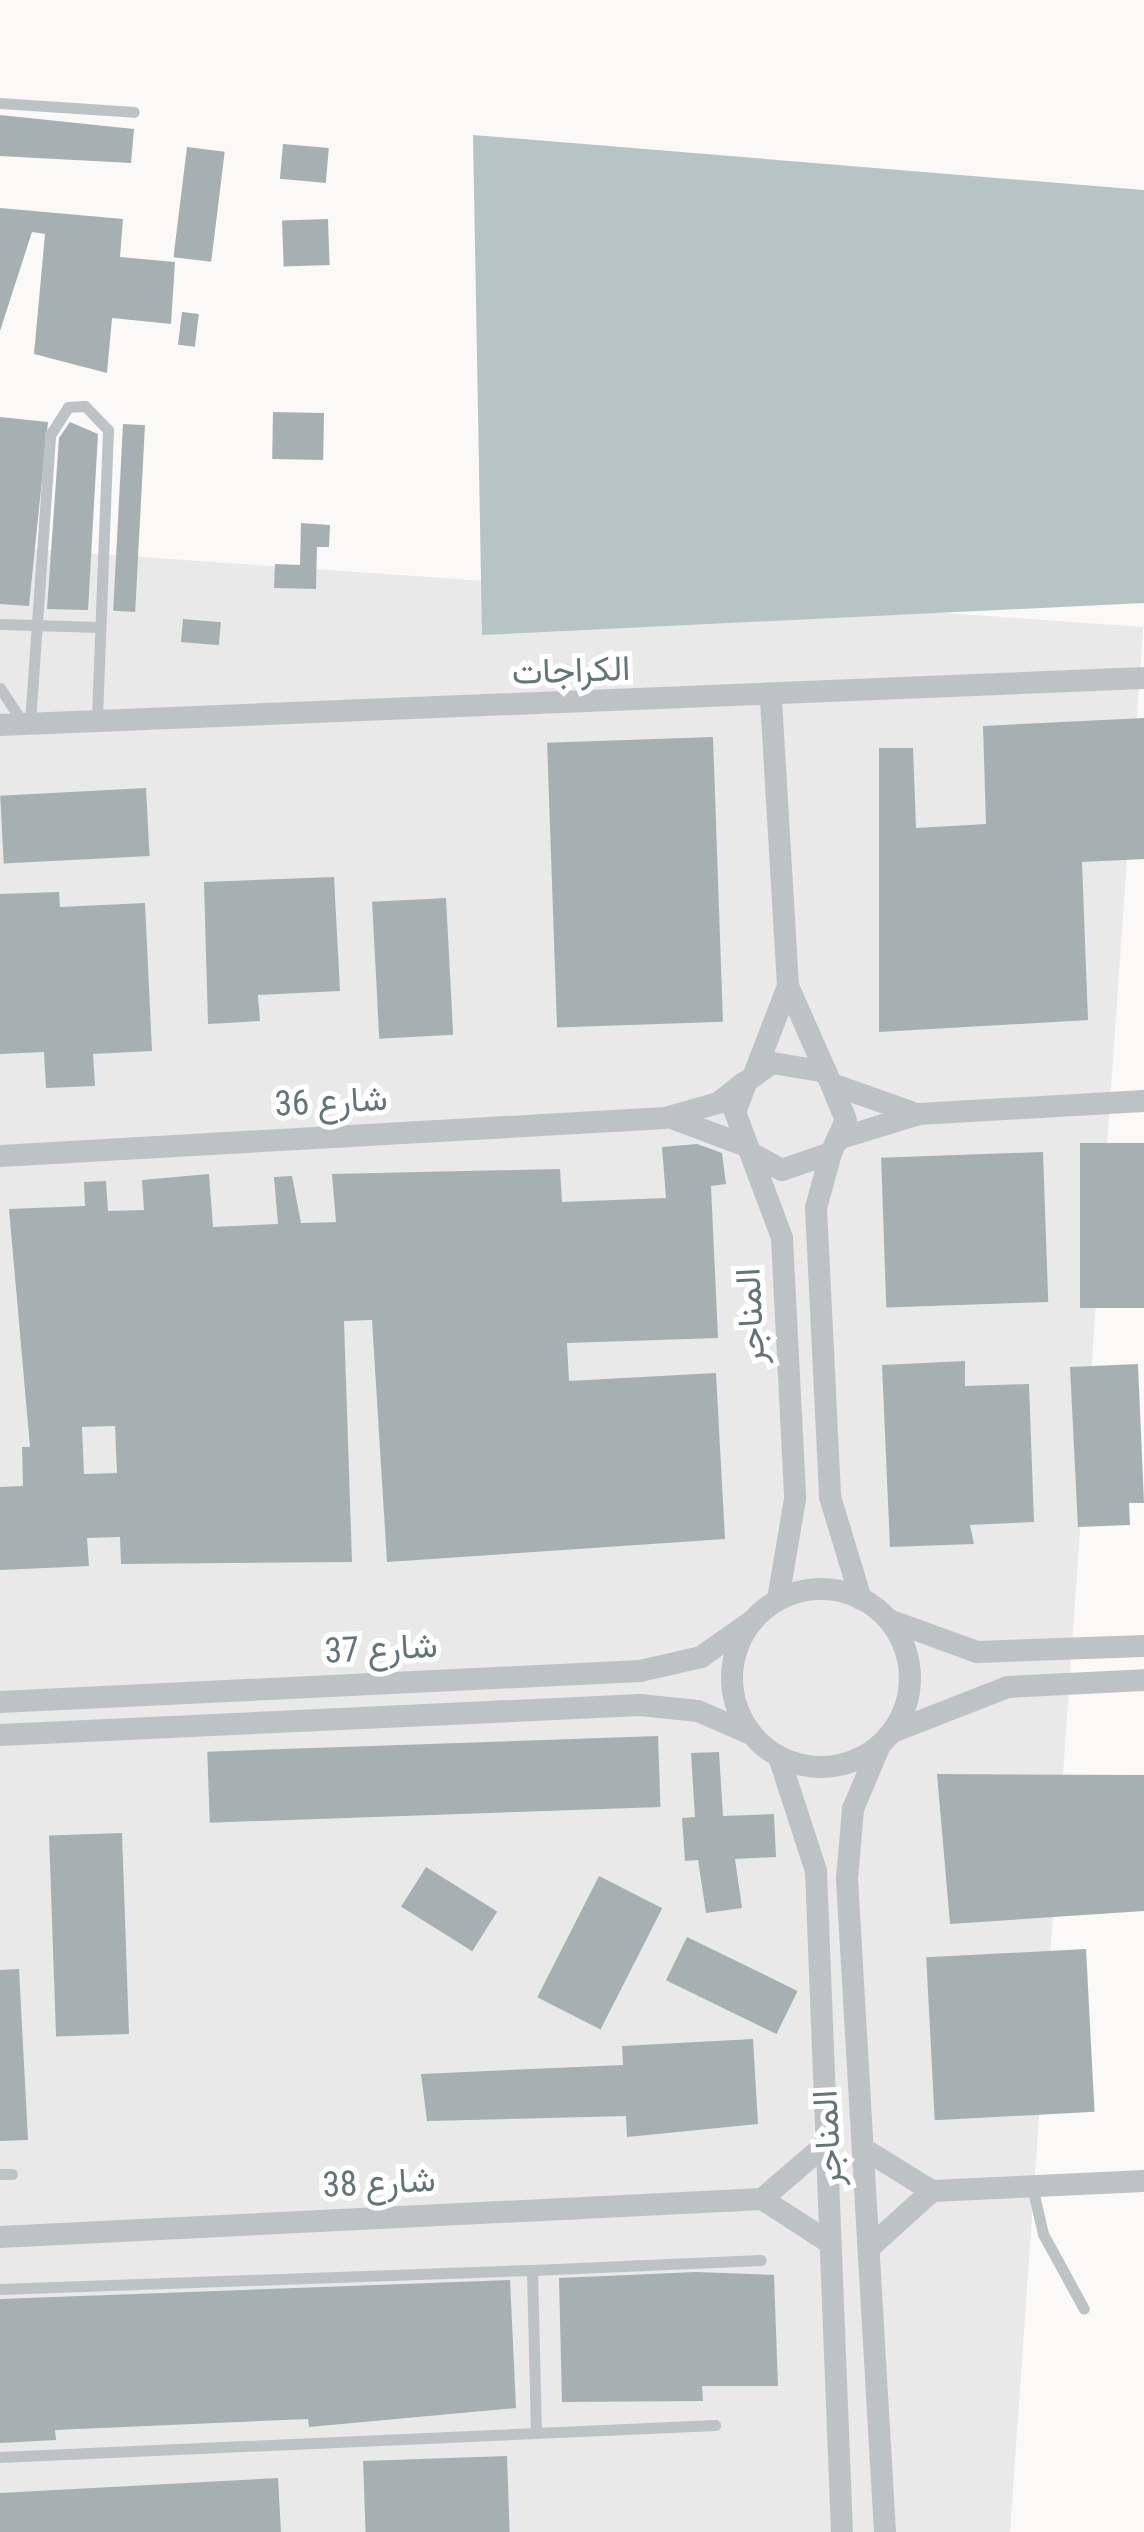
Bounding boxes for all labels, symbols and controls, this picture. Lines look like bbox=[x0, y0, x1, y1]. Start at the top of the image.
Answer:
street label: الكراجات bbox=[511, 648, 631, 694]
street label: شارع 36 bbox=[273, 1078, 389, 1126]
street label: المناجر bbox=[728, 1267, 774, 1365]
street label: شارع 37 bbox=[323, 1625, 439, 1673]
street label: المناجر bbox=[805, 2089, 851, 2187]
street label: شارع 38 bbox=[321, 2159, 437, 2207]

